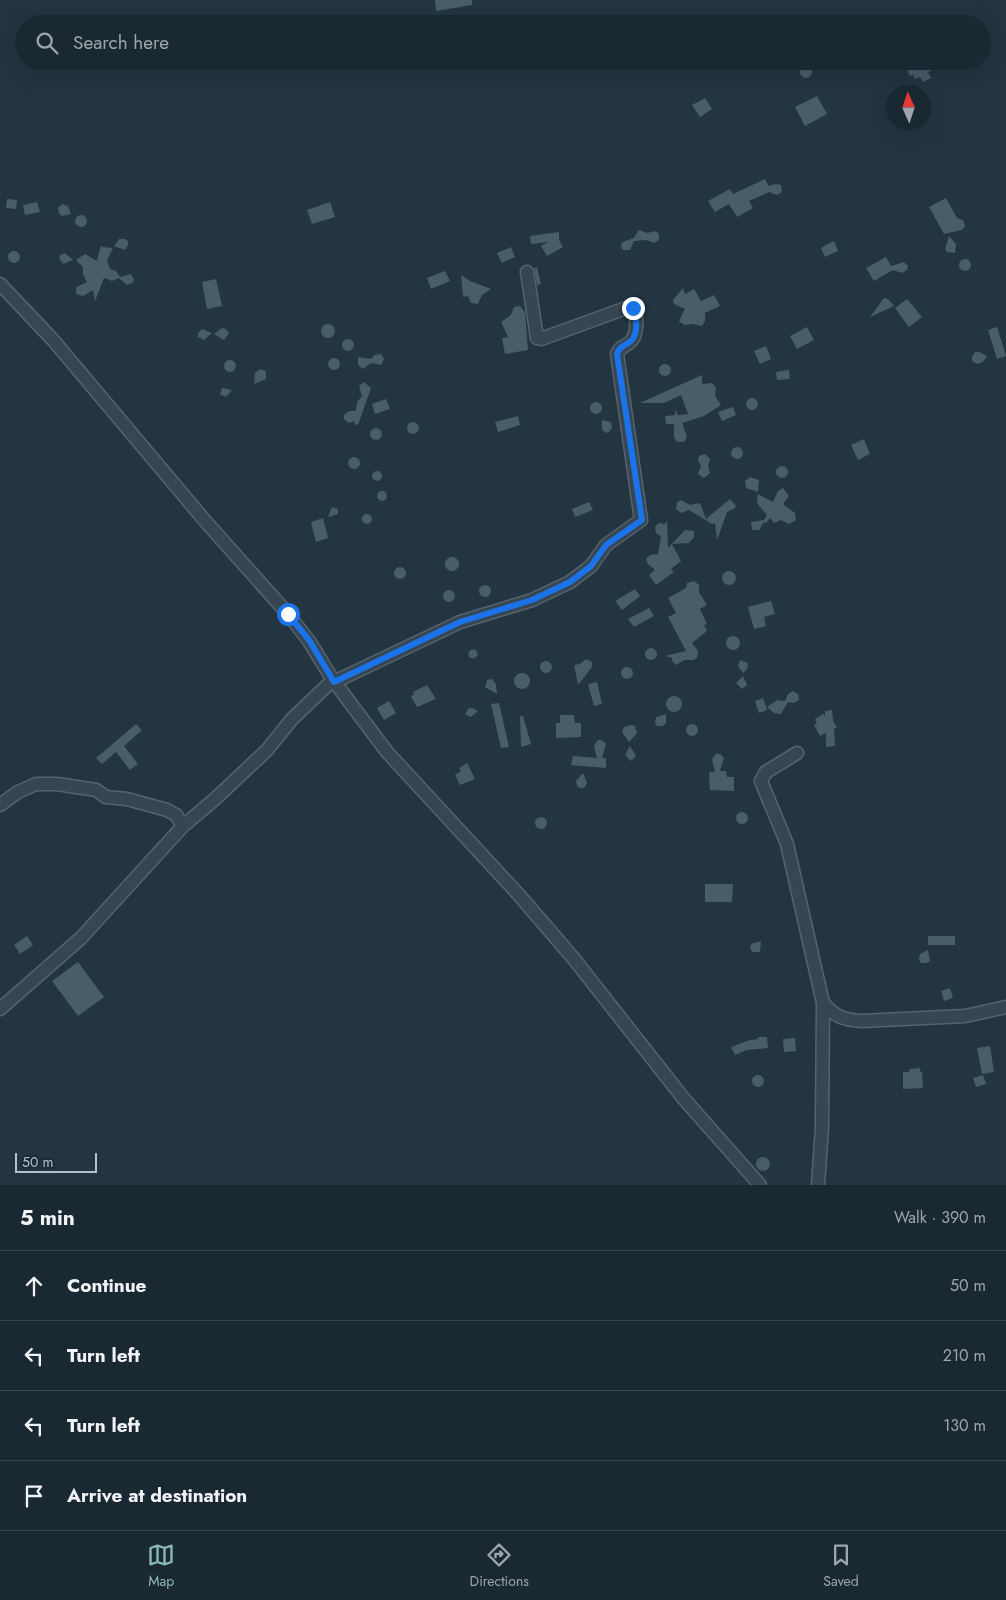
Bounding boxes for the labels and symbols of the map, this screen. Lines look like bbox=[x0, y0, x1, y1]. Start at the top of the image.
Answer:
north arrow bbox=[886, 85, 931, 130]
route end bbox=[622, 297, 645, 320]
route start bbox=[277, 603, 300, 626]
scale bar bbox=[15, 1150, 98, 1173]

